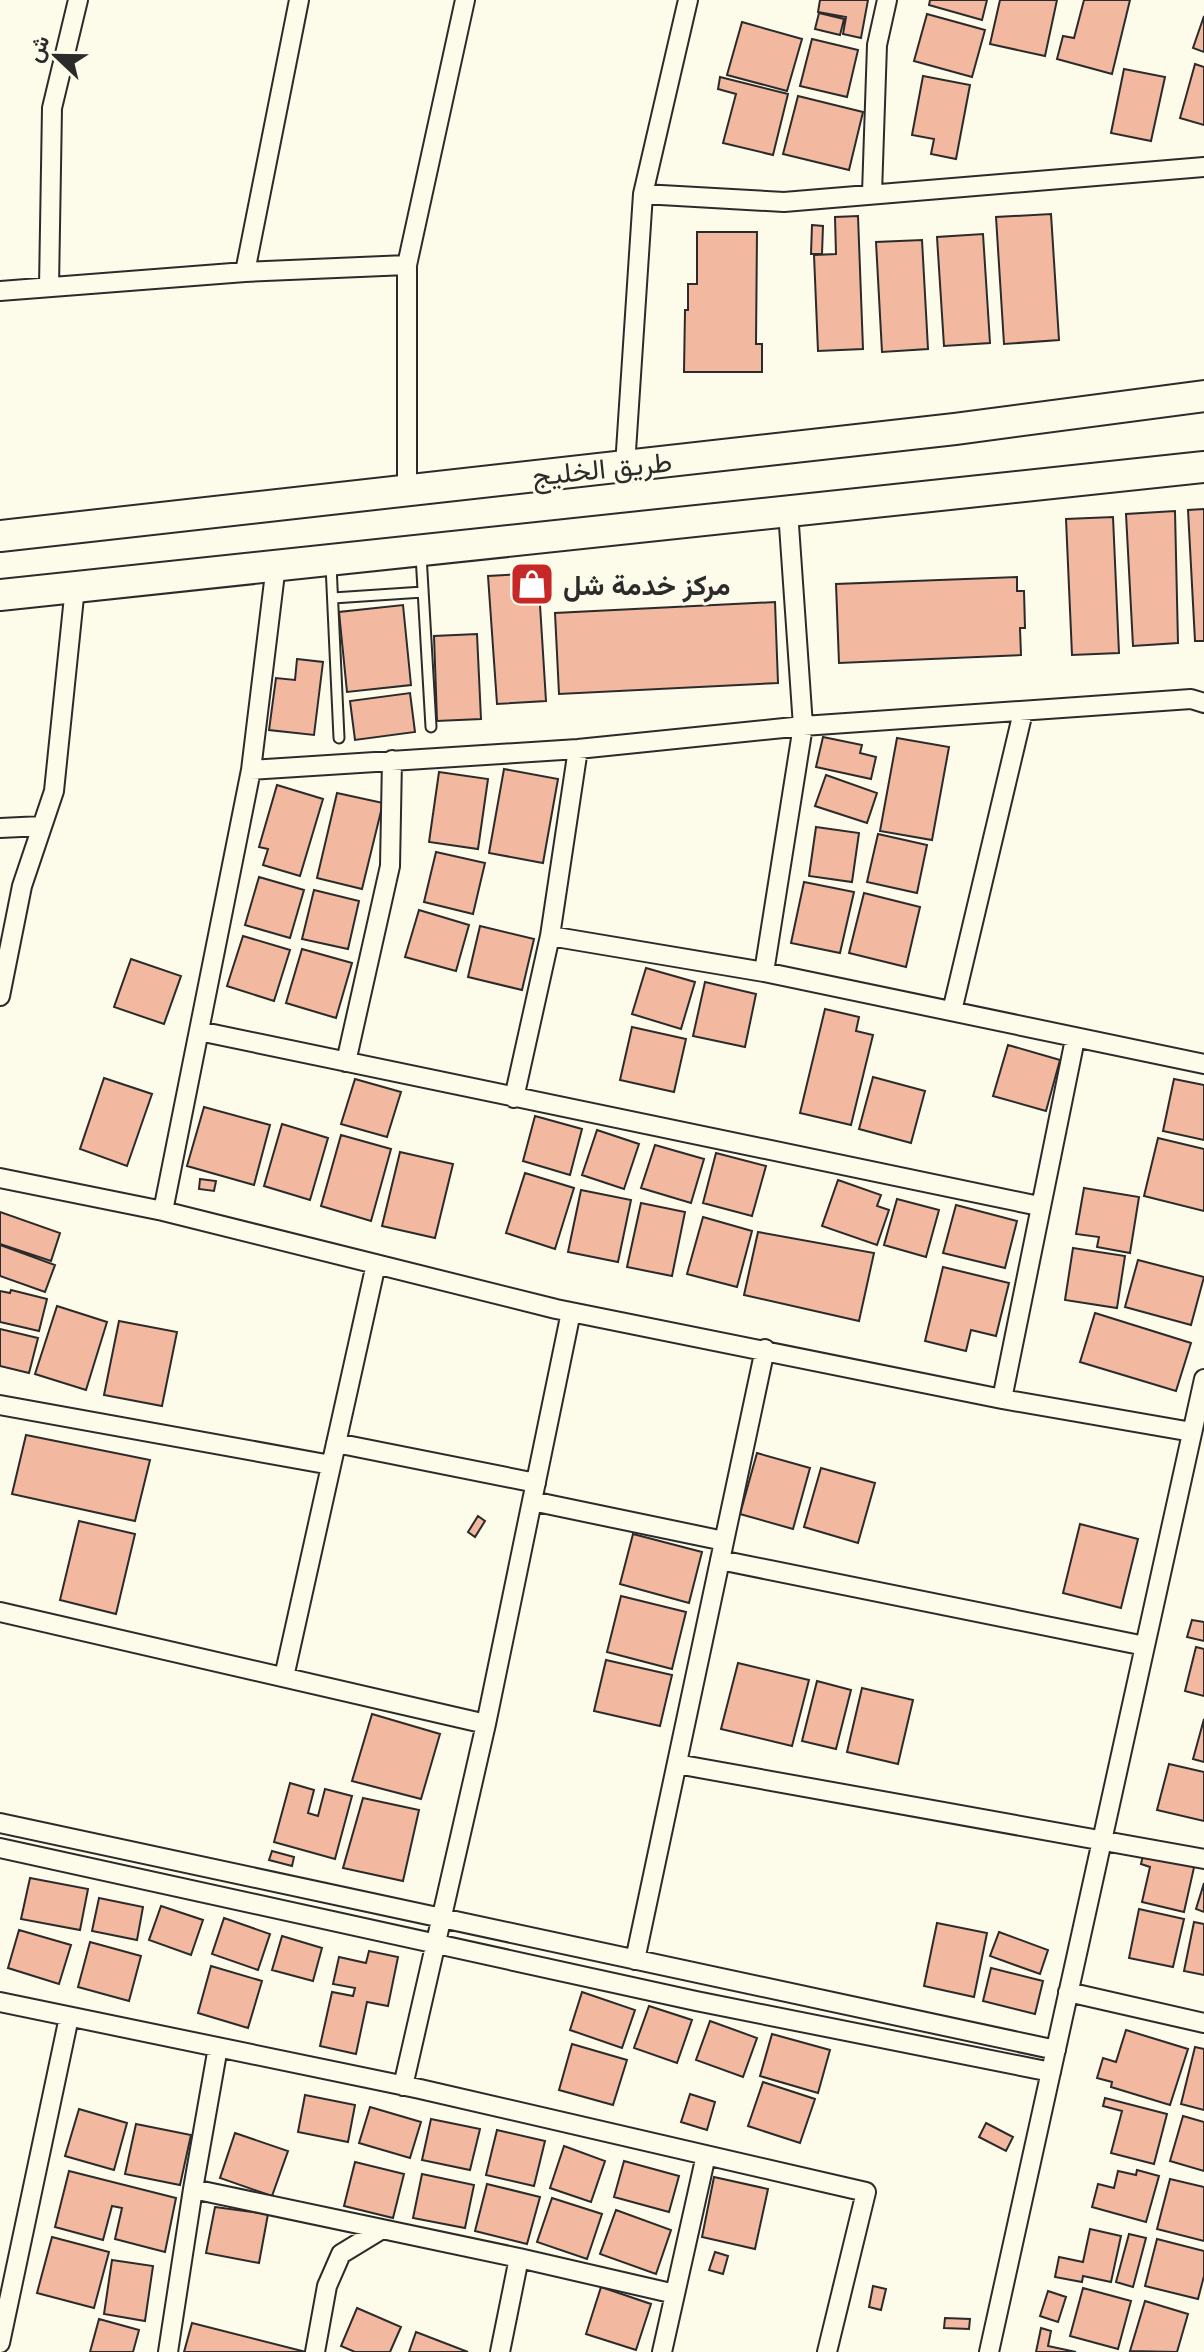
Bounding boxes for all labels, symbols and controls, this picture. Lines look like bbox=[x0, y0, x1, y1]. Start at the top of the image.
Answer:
north arrow bbox=[16, 16, 96, 96]
text: ش bbox=[20, 31, 55, 66]
street label: طريق الخليج bbox=[530, 442, 674, 496]
shop icon: مركز خدمة شل bbox=[508, 560, 556, 608]
place label: مركز خدمة شل bbox=[563, 566, 730, 603]

